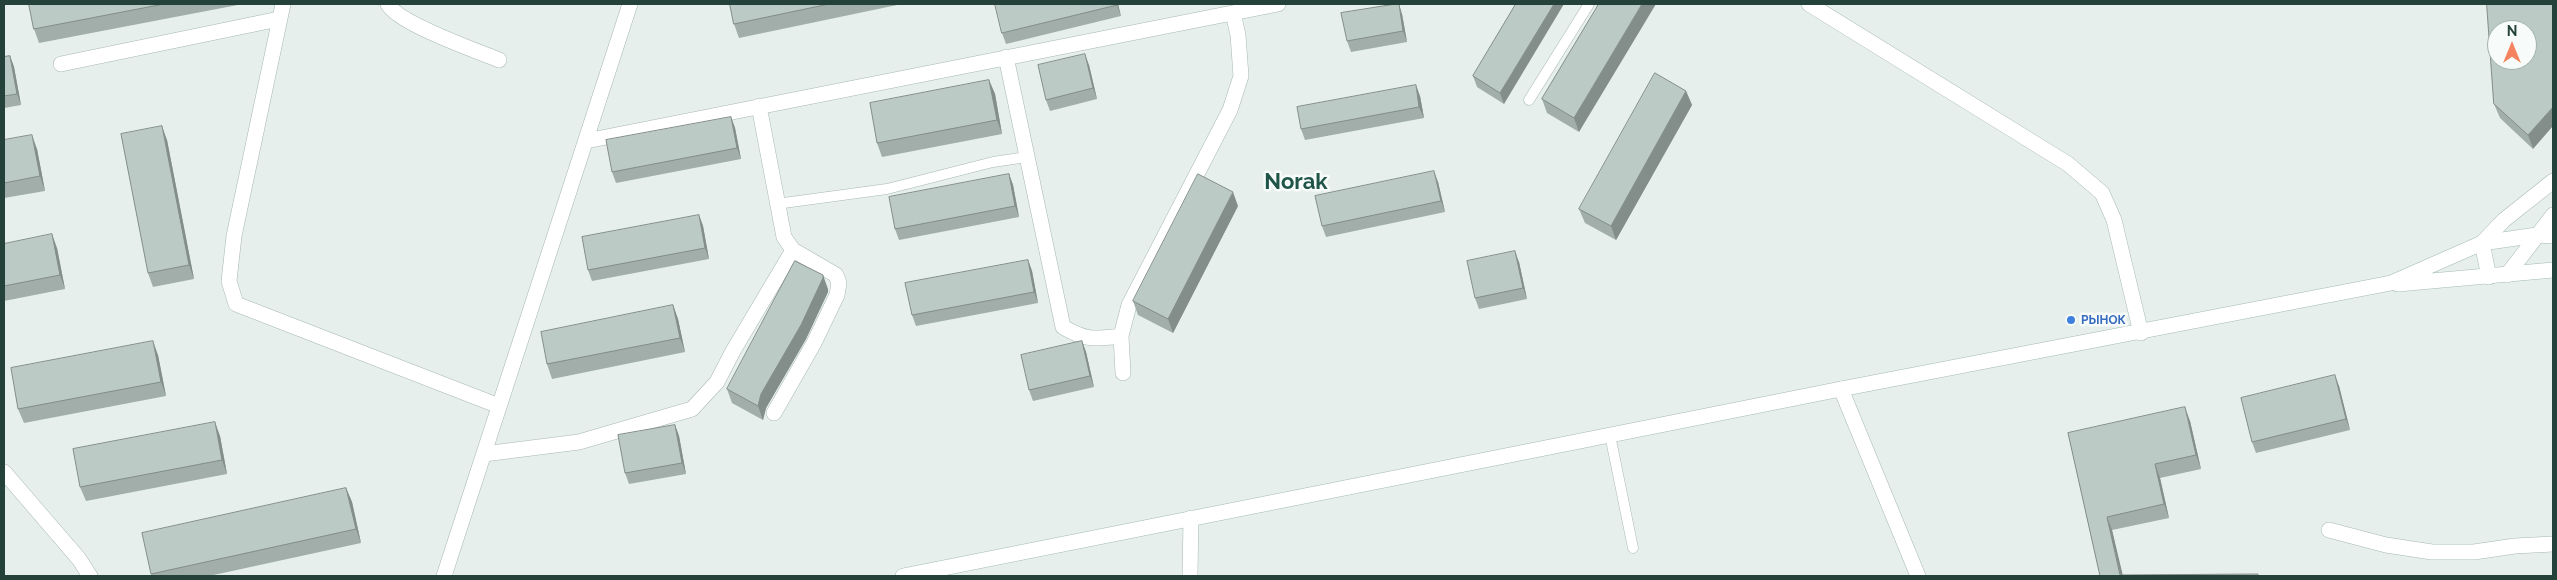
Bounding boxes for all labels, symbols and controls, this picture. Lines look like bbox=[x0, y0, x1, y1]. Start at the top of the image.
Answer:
north arrow bbox=[2487, 20, 2537, 70]
text: N bbox=[2507, 23, 2517, 39]
district label: Norak bbox=[1264, 169, 1328, 195]
place label: РЫНОК bbox=[2081, 313, 2126, 327]
marker: РЫНОК bbox=[2065, 314, 2077, 326]

